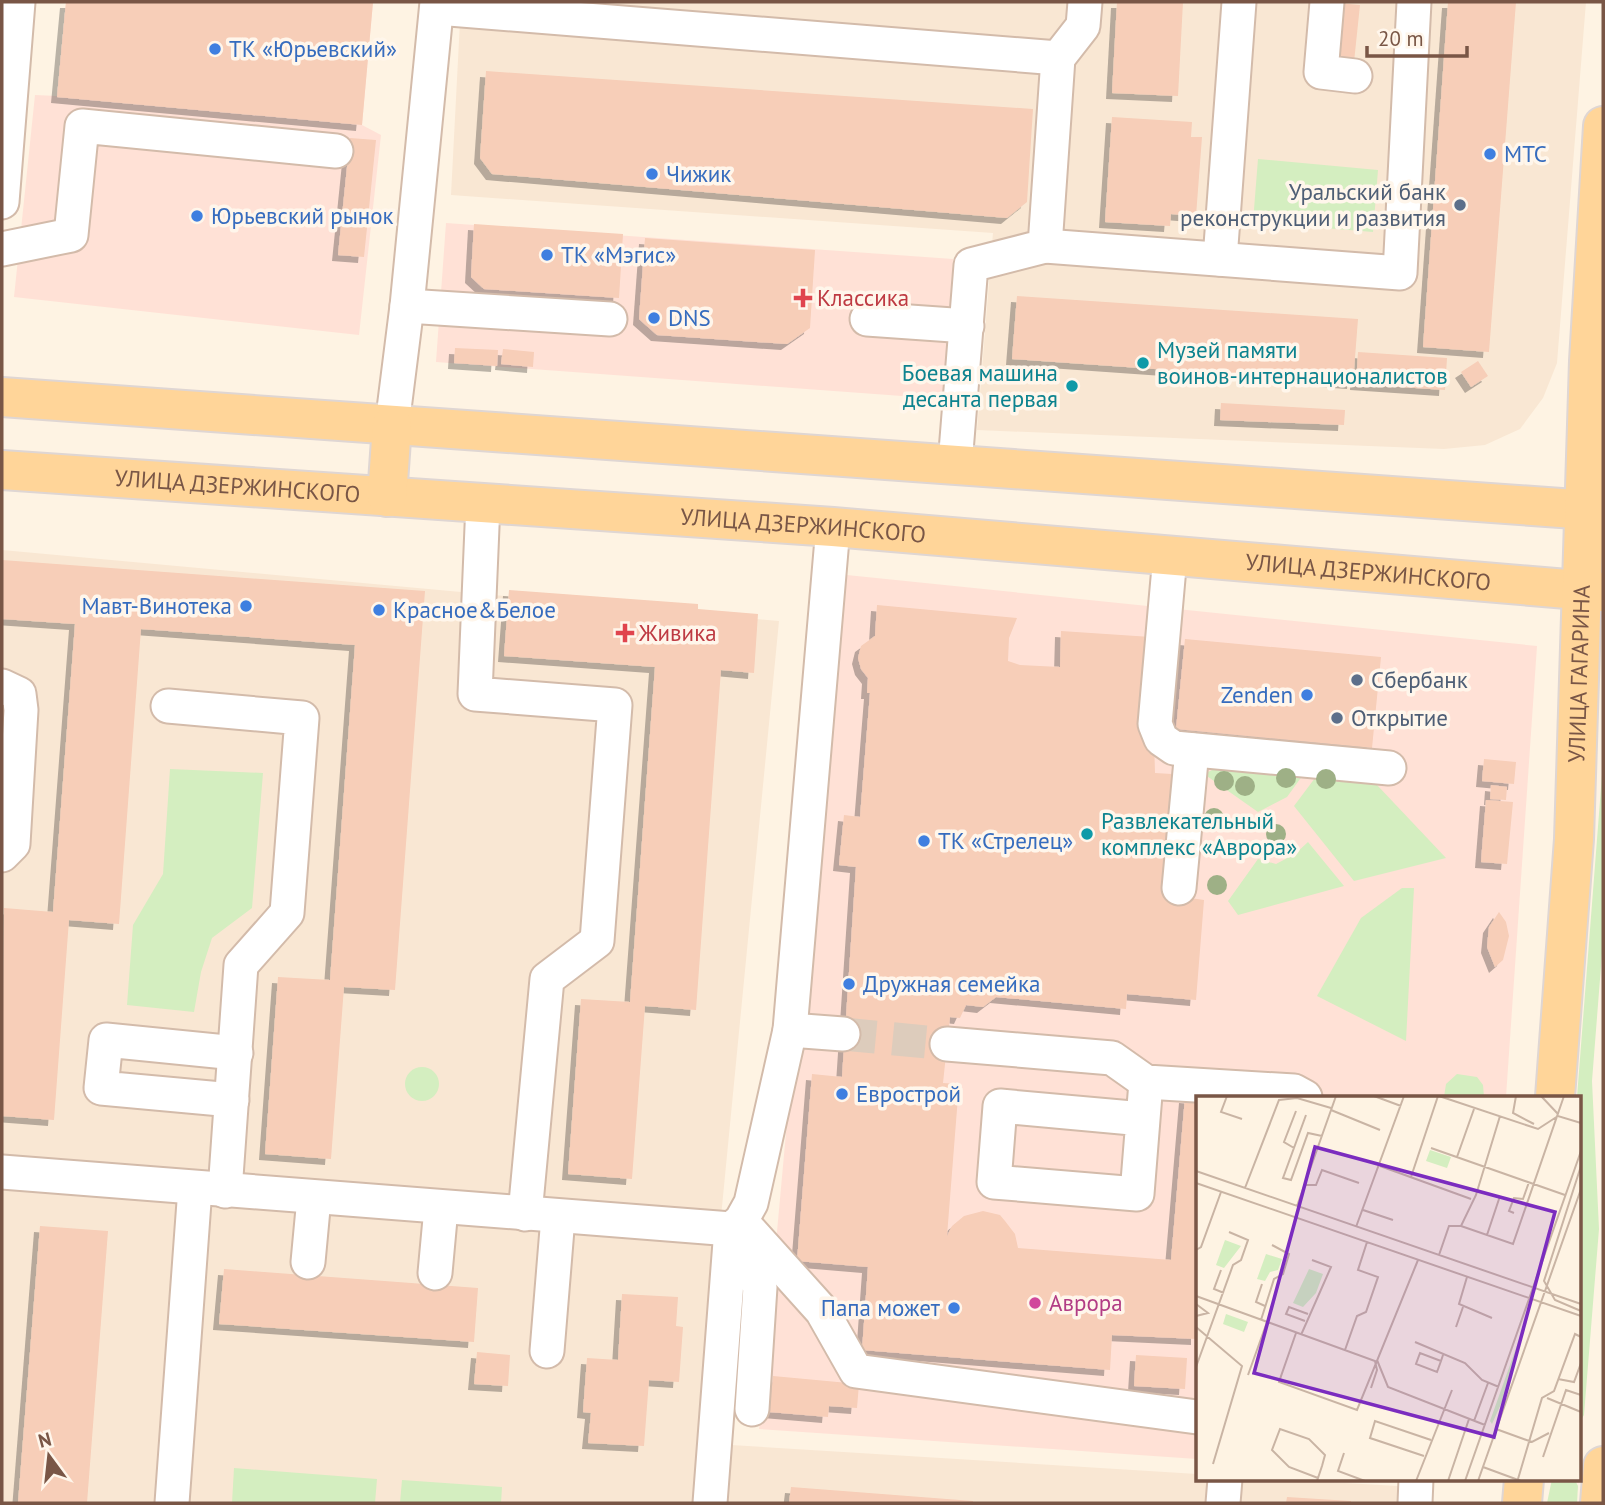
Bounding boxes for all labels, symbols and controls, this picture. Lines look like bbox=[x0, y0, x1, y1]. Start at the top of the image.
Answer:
scale bar bbox=[1367, 14, 1467, 58]
text: 20 m bbox=[1378, 25, 1424, 52]
place label: ТК «Юрьевский» bbox=[229, 34, 397, 63]
marker: ТК «Юрьевский» bbox=[207, 41, 223, 57]
place label: МТС bbox=[1504, 139, 1547, 168]
marker: МТС bbox=[1482, 146, 1498, 162]
place label: Чижик bbox=[666, 159, 731, 188]
marker: Чижик bbox=[644, 166, 660, 182]
place label: Уральский банк реконструкции и развития bbox=[1180, 177, 1446, 232]
marker: Уральский банк реконструкции и развития bbox=[1452, 197, 1468, 213]
place label: Юрьевский рынок bbox=[211, 201, 394, 230]
marker: Юрьевский рынок bbox=[189, 208, 205, 224]
place label: ТК «Мэгис» bbox=[561, 240, 676, 269]
marker: ТК «Мэгис» bbox=[539, 247, 555, 263]
place label: Классика bbox=[817, 283, 909, 312]
marker: Классика bbox=[795, 290, 811, 306]
place label: DNS bbox=[668, 303, 711, 332]
marker: DNS bbox=[646, 310, 662, 326]
place label: Музей памяти воинов-интернационалистов bbox=[1157, 335, 1448, 390]
marker: Музей памяти воинов-интернационалистов bbox=[1135, 355, 1151, 371]
place label: Боевая машина десанта первая bbox=[902, 358, 1058, 413]
marker: Боевая машина десанта первая bbox=[1064, 378, 1080, 394]
street label: УЛИЦА ДЗЕРЖИНСКОГО bbox=[114, 463, 361, 509]
street label: УЛИЦА ДЗЕРЖИНСКОГО bbox=[679, 502, 927, 549]
street label: УЛИЦА ДЗЕРЖИНСКОГО bbox=[1244, 547, 1492, 596]
street label: УЛИЦА ГАГАРИНА bbox=[1561, 584, 1596, 763]
place label: Мавт-Винотека bbox=[81, 591, 232, 620]
place label: Красное&Белое bbox=[393, 595, 556, 624]
marker: Мавт-Винотека bbox=[238, 598, 254, 614]
marker: Красное&Белое bbox=[371, 602, 387, 618]
place label: Живика bbox=[638, 618, 717, 647]
marker: Живика bbox=[617, 625, 633, 641]
place label: Сбербанк bbox=[1371, 665, 1468, 694]
marker: Сбербанк bbox=[1349, 672, 1365, 688]
place label: Zenden bbox=[1221, 680, 1293, 709]
marker: Zenden bbox=[1299, 687, 1315, 703]
place label: Открытие bbox=[1351, 703, 1448, 732]
marker: Открытие bbox=[1329, 710, 1345, 726]
place label: Развлекательный комплекс «Аврора» bbox=[1101, 806, 1297, 861]
place label: ТК «Стрелец» bbox=[938, 826, 1073, 855]
marker: Развлекательный комплекс «Аврора» bbox=[1079, 826, 1095, 842]
marker: ТК «Стрелец» bbox=[916, 833, 932, 849]
place label: Дружная семейка bbox=[863, 969, 1040, 998]
marker: Дружная семейка bbox=[841, 976, 857, 992]
place label: Еврострой bbox=[856, 1079, 961, 1108]
marker: Еврострой bbox=[834, 1086, 850, 1102]
inset map bbox=[1196, 1096, 1580, 1480]
place label: Аврора bbox=[1049, 1288, 1123, 1317]
place label: Папа может bbox=[821, 1293, 941, 1322]
marker: Аврора bbox=[1027, 1295, 1043, 1311]
marker: Папа может bbox=[946, 1300, 962, 1316]
north arrow bbox=[14, 1421, 84, 1491]
text: N bbox=[35, 1426, 54, 1453]

